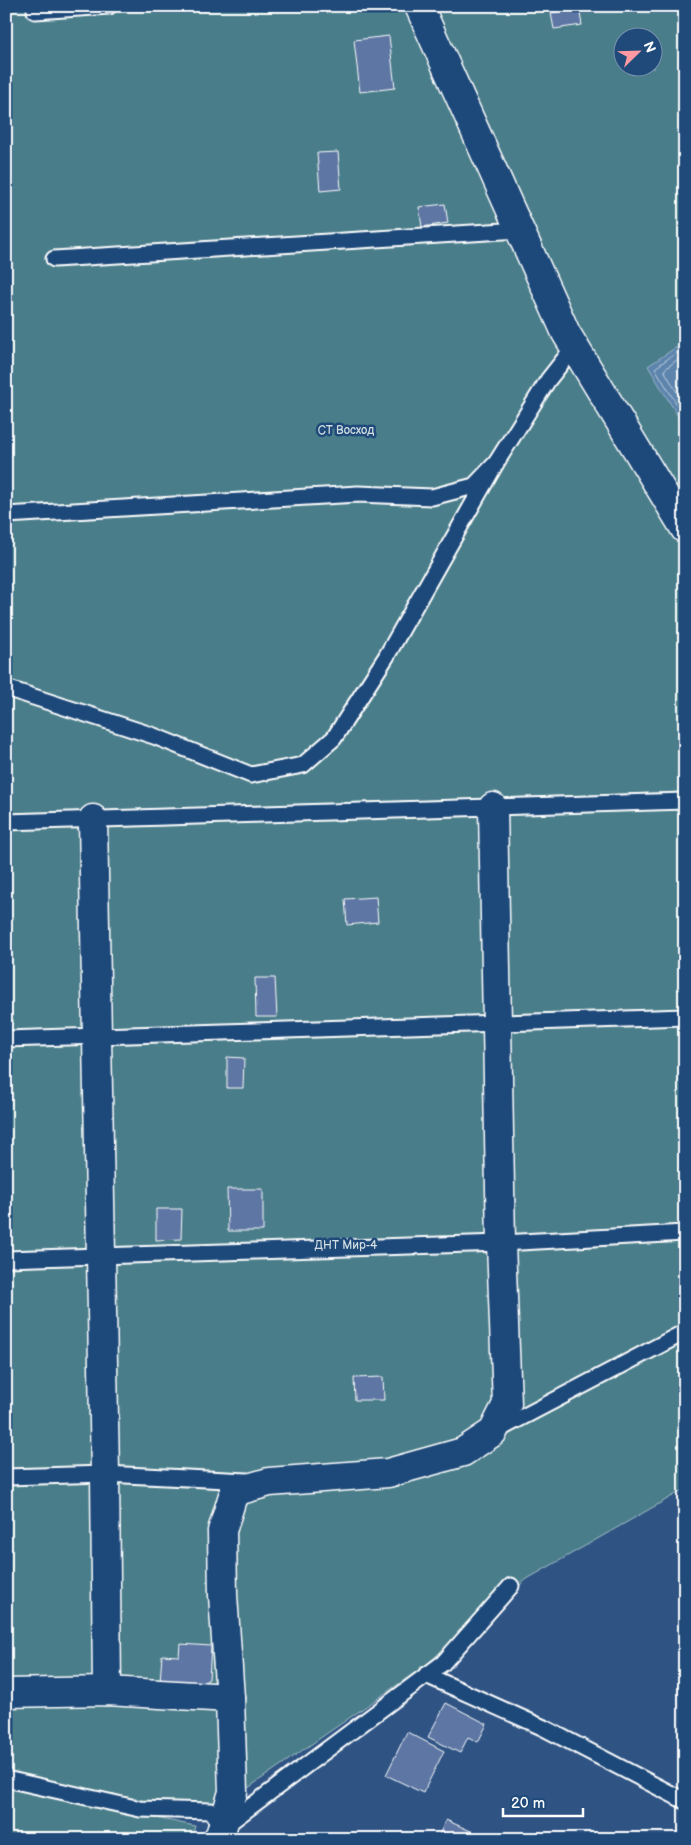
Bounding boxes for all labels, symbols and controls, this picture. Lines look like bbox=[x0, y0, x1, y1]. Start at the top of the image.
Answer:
north arrow bbox=[614, 28, 664, 78]
text: N bbox=[640, 39, 659, 55]
park label: СТ Восход bbox=[318, 423, 375, 438]
park label: ДНТ Мир-4 bbox=[315, 1238, 378, 1253]
scale bar bbox=[503, 1785, 584, 1817]
text: 20 m bbox=[511, 1794, 545, 1813]

